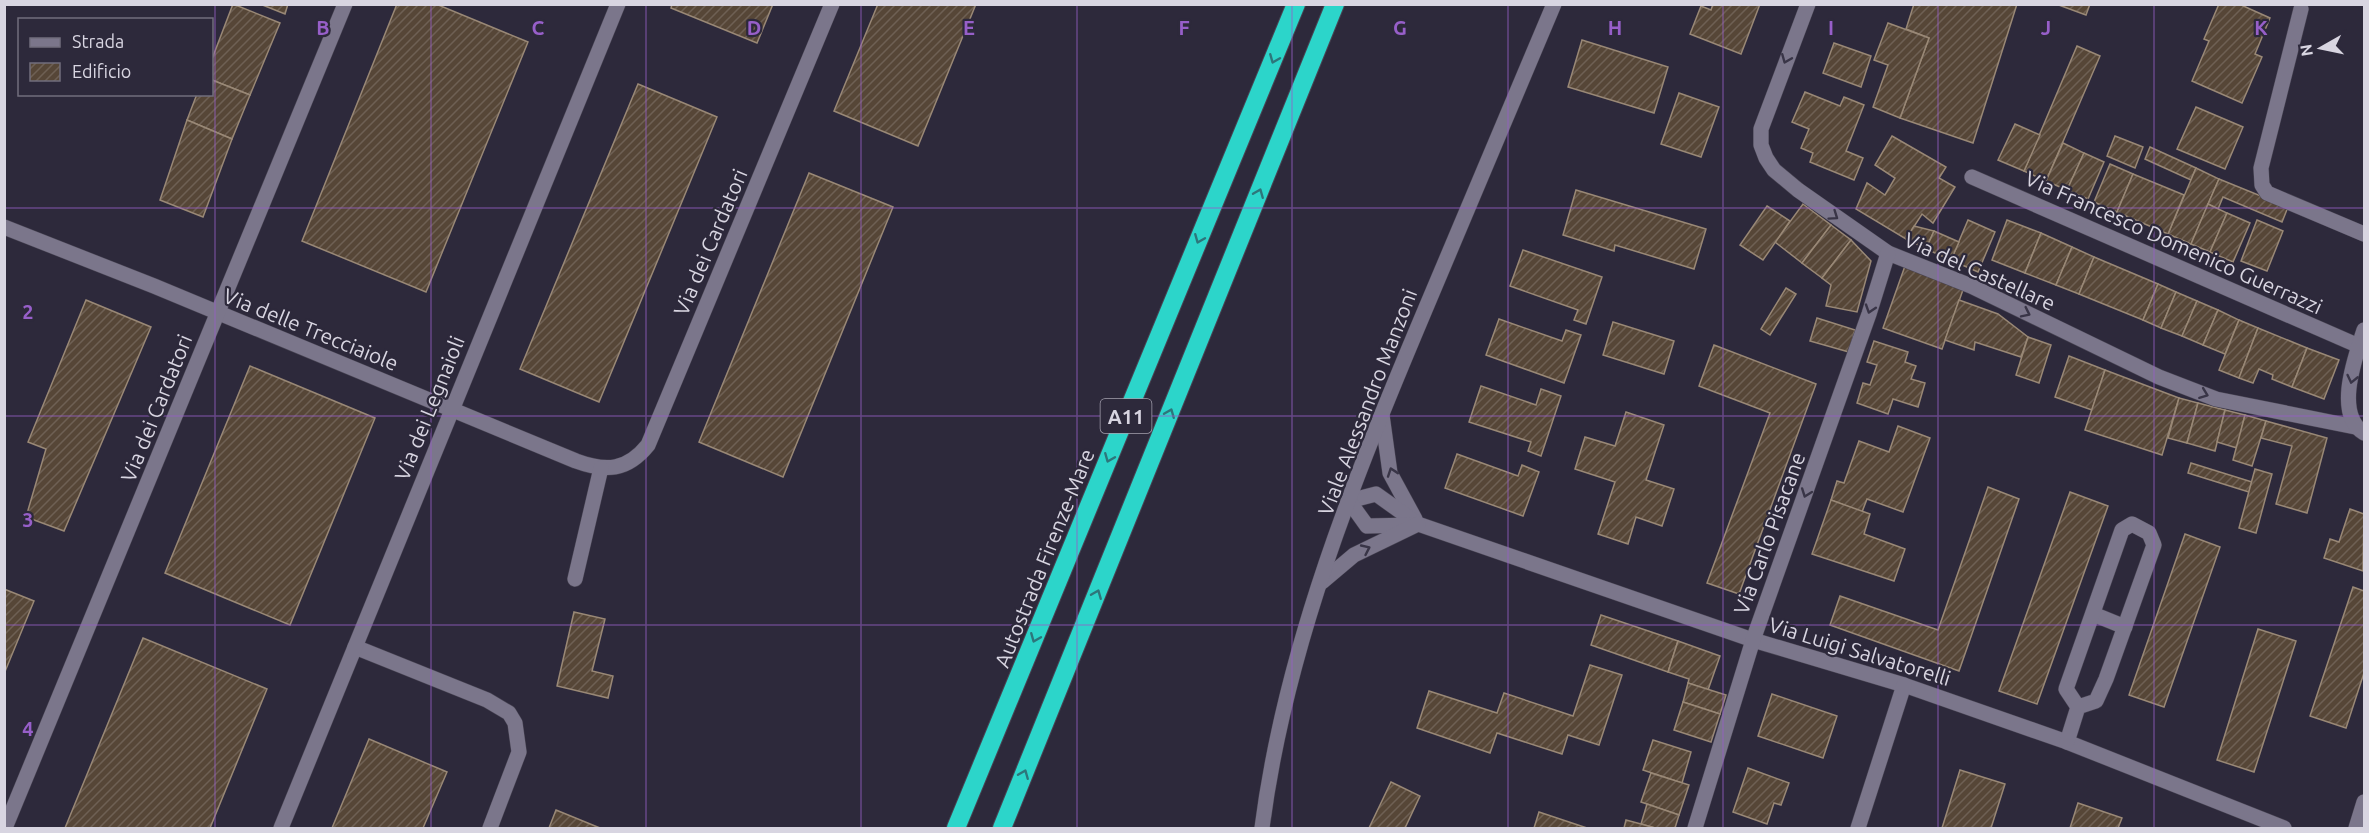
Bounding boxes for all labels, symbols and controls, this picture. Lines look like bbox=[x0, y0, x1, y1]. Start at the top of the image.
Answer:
text: B bbox=[316, 16, 330, 39]
text: C bbox=[532, 16, 545, 39]
text: D bbox=[747, 16, 761, 39]
text: E bbox=[963, 16, 975, 39]
text: F bbox=[1178, 16, 1190, 39]
text: G bbox=[1393, 16, 1407, 39]
text: H bbox=[1608, 16, 1622, 39]
text: I bbox=[1828, 16, 1834, 39]
text: J bbox=[2041, 16, 2051, 39]
text: K bbox=[2254, 16, 2268, 39]
legend bbox=[18, 18, 213, 96]
north arrow bbox=[2291, 18, 2351, 78]
text: Strada bbox=[72, 31, 124, 51]
text: N bbox=[2296, 43, 2316, 58]
one-way arrow bbox=[1269, 52, 1281, 63]
one-way arrow bbox=[1781, 53, 1794, 64]
text: Edificio bbox=[72, 61, 131, 81]
street label: Via dei Cardatori bbox=[668, 165, 752, 319]
street label: Via Francesco Domenico Guerrazzi bbox=[2022, 165, 2326, 319]
one-way arrow bbox=[1252, 188, 1264, 199]
one-way arrow bbox=[1828, 209, 1839, 220]
street label: Via del Castellare bbox=[1901, 227, 2059, 315]
one-way arrow bbox=[1194, 233, 1206, 244]
street label: Via delle Trecciaiole bbox=[220, 283, 402, 375]
street label: Viale Alessandro Manzoni bbox=[1313, 285, 1421, 519]
text: 2 bbox=[22, 300, 34, 323]
one-way arrow bbox=[1865, 303, 1878, 314]
one-way arrow bbox=[2020, 305, 2031, 317]
street label: Via dei Cardatori bbox=[116, 331, 196, 485]
street label: Via dei Legnaioli bbox=[389, 332, 469, 484]
one-way arrow bbox=[2346, 374, 2359, 384]
one-way arrow bbox=[2197, 387, 2208, 399]
road number: A11 bbox=[1100, 399, 1152, 433]
one-way arrow bbox=[1163, 408, 1175, 419]
street label: Autostrada Firenze-Mare bbox=[989, 445, 1099, 671]
street label: Via Carlo Pisacane bbox=[1729, 449, 1809, 617]
one-way arrow bbox=[1104, 452, 1116, 463]
one-way arrow bbox=[1387, 468, 1400, 478]
one-way arrow bbox=[1800, 487, 1813, 498]
text: 3 bbox=[22, 508, 34, 531]
one-way arrow bbox=[1359, 545, 1370, 557]
one-way arrow bbox=[1090, 589, 1102, 600]
street label: Via Luigi Salvatorelli bbox=[1766, 612, 1954, 690]
one-way arrow bbox=[1030, 632, 1042, 643]
text: 4 bbox=[22, 717, 34, 740]
one-way arrow bbox=[1017, 770, 1029, 781]

